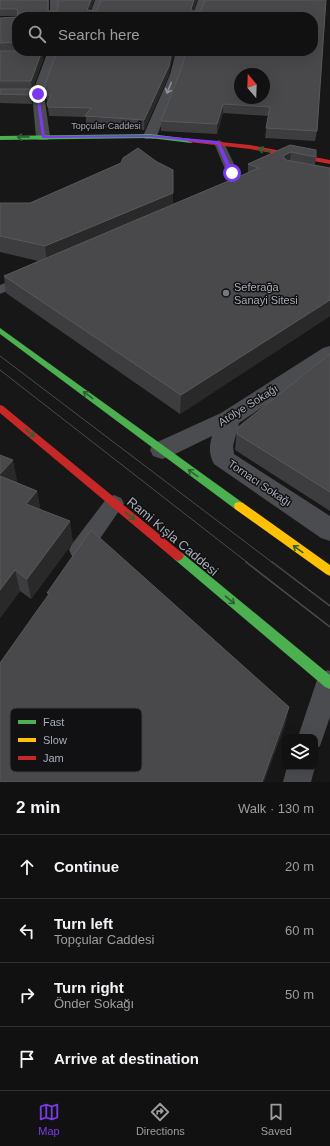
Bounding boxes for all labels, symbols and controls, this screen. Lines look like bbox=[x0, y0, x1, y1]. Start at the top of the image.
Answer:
search box bbox=[12, 12, 318, 56]
icon: search bbox=[26, 23, 48, 45]
text: Search here bbox=[58, 26, 140, 43]
north arrow bbox=[234, 68, 270, 104]
one-way arrow bbox=[165, 82, 172, 94]
route end bbox=[29, 85, 47, 103]
street label: Topçular Caddesi bbox=[71, 121, 141, 131]
one-way arrow bbox=[17, 134, 30, 141]
one-way arrow bbox=[258, 145, 271, 153]
route start bbox=[223, 164, 241, 182]
place label: Seferağa Sanayi Sitesi bbox=[234, 281, 298, 306]
marker: Seferağa Sanayi Sitesi bbox=[221, 288, 231, 298]
street label: Atölye Sokağı bbox=[216, 382, 280, 428]
one-way arrow bbox=[83, 391, 94, 399]
one-way arrow bbox=[25, 428, 35, 437]
street label: Tornacı Sokağı bbox=[226, 458, 294, 508]
one-way arrow bbox=[187, 469, 198, 477]
street label: Rami Kışla Caddesi bbox=[124, 494, 221, 579]
one-way arrow bbox=[125, 512, 135, 521]
one-way arrow bbox=[293, 545, 304, 553]
one-way arrow bbox=[224, 595, 235, 604]
legend bbox=[10, 708, 142, 772]
text: Fast bbox=[43, 716, 64, 728]
text: Slow bbox=[43, 734, 67, 746]
map controls bbox=[282, 734, 318, 770]
button: layers bbox=[282, 734, 318, 770]
text: Jam bbox=[43, 752, 64, 764]
text: 2 min bbox=[16, 798, 60, 817]
text: Walk · 130 m bbox=[238, 801, 314, 816]
icon: ahead bbox=[16, 856, 38, 878]
text: Continue bbox=[54, 858, 119, 875]
text: 20 m bbox=[285, 859, 314, 874]
text: Turn left bbox=[54, 915, 113, 932]
icon: left bbox=[16, 920, 38, 942]
text: 60 m bbox=[285, 923, 314, 938]
text: Topçular Caddesi bbox=[54, 932, 154, 947]
text: Turn right bbox=[54, 979, 124, 996]
icon: right bbox=[16, 984, 38, 1006]
text: 50 m bbox=[285, 987, 314, 1002]
text: Önder Sokağı bbox=[54, 996, 134, 1011]
icon: arrive bbox=[16, 1048, 38, 1070]
text: Arrive at destination bbox=[54, 1050, 199, 1067]
tab: Map bbox=[38, 1101, 60, 1137]
tab: Directions bbox=[136, 1101, 185, 1137]
tab: Saved bbox=[261, 1101, 292, 1137]

